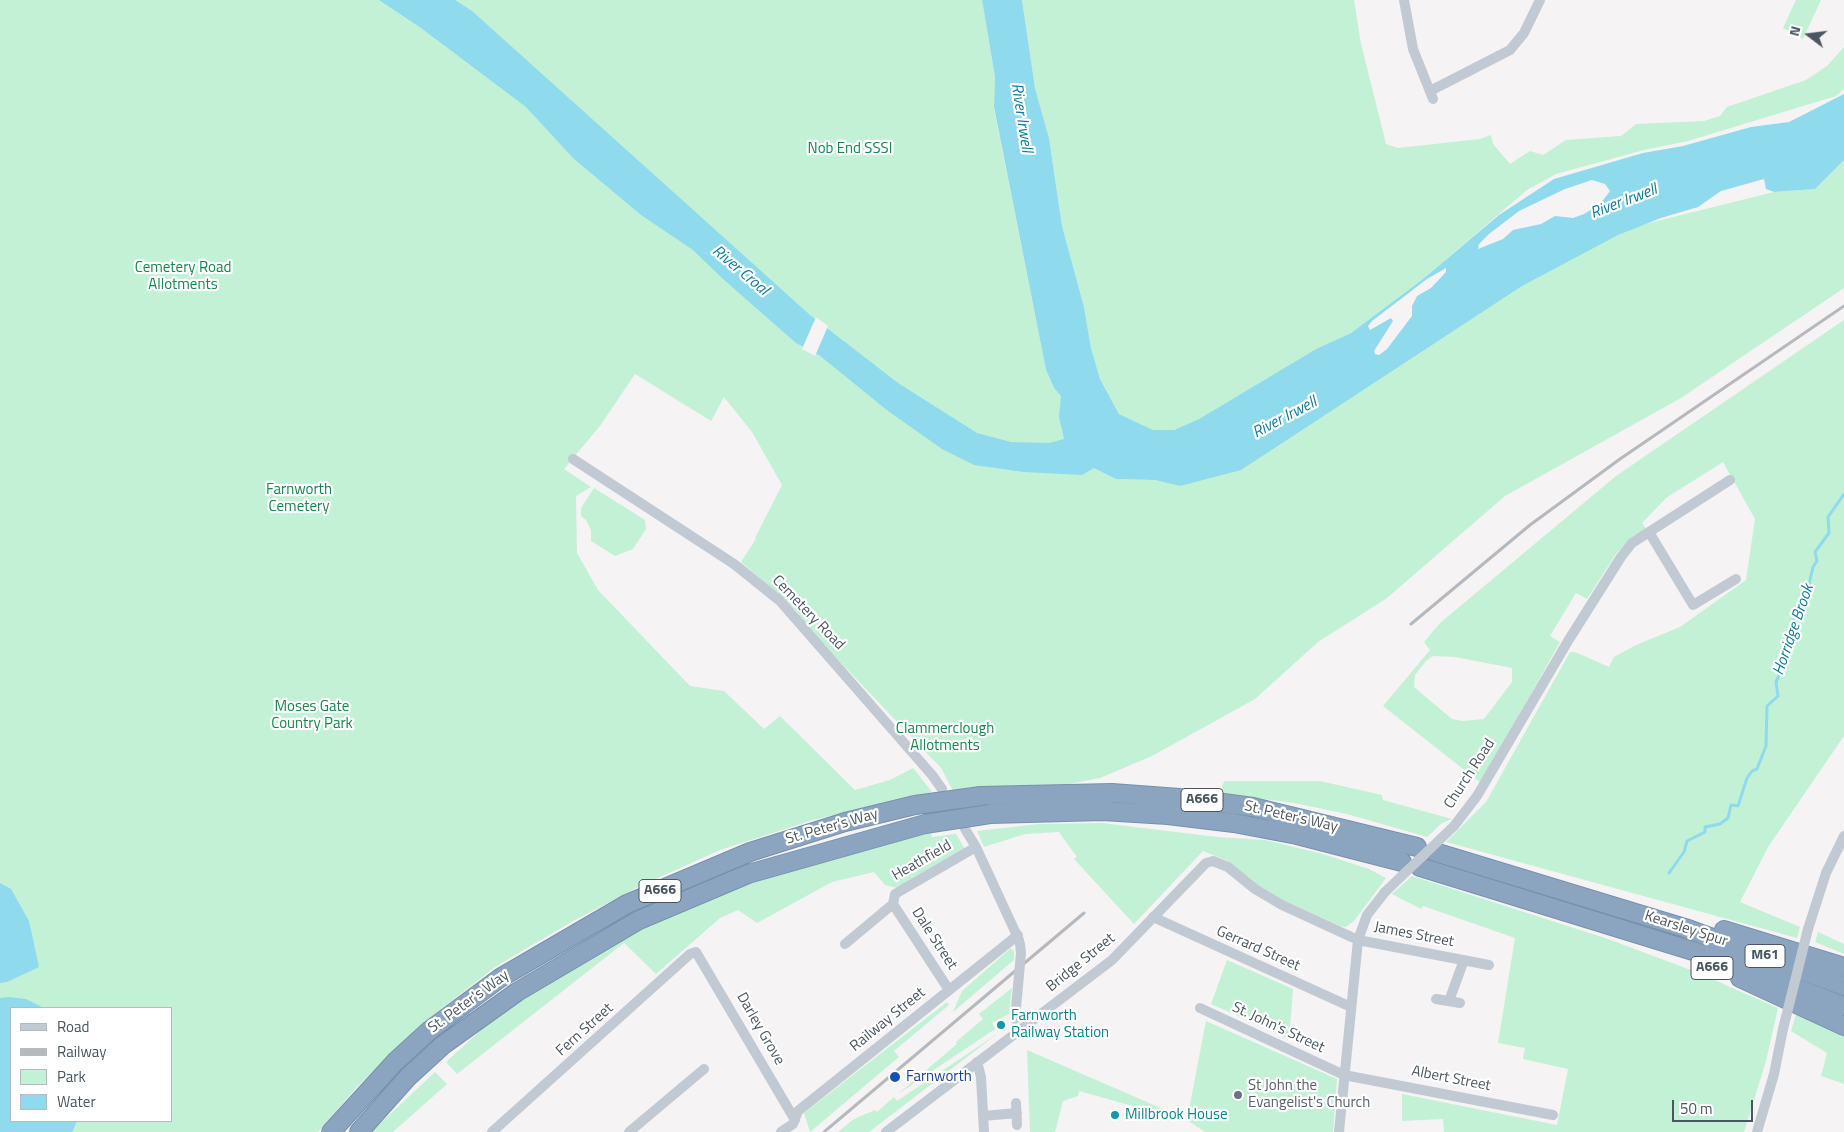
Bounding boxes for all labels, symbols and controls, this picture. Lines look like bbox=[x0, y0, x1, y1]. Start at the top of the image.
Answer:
north arrow bbox=[1784, 10, 1834, 60]
text: N bbox=[1783, 24, 1805, 38]
water label: River Irwell bbox=[1006, 82, 1036, 154]
park label: Nob End SSSI bbox=[808, 140, 892, 158]
water label: River Irwell bbox=[1588, 181, 1660, 223]
water label: River Croal bbox=[708, 242, 772, 300]
park label: Cemetery Road Allotments bbox=[135, 259, 231, 294]
water label: River Irwell bbox=[1250, 393, 1320, 443]
park label: Farnworth Cemetery bbox=[266, 481, 332, 516]
street label: Cemetery Road bbox=[768, 572, 848, 654]
water label: Horridge Brook bbox=[1770, 582, 1818, 678]
park label: Moses Gate Country Park bbox=[271, 698, 353, 733]
park label: Clammerclough Allotments bbox=[896, 720, 994, 755]
street label: Church Road bbox=[1441, 736, 1499, 812]
road number: A666 bbox=[1181, 788, 1223, 812]
street label: St. Peter's Way bbox=[1243, 798, 1339, 836]
street label: St. Peter's Way bbox=[784, 805, 880, 849]
street label: Heathfield bbox=[889, 837, 955, 885]
road number: A666 bbox=[639, 879, 681, 902]
street label: Dale Street bbox=[907, 905, 961, 973]
street label: Kearsley Spur bbox=[1642, 907, 1730, 951]
street label: James Street bbox=[1373, 918, 1455, 952]
street label: Gerrard Street bbox=[1213, 923, 1303, 975]
street label: Bridge Street bbox=[1043, 930, 1119, 996]
road number: M61 bbox=[1745, 944, 1785, 968]
road number: A666 bbox=[1691, 956, 1733, 980]
street label: St. Peter's Way bbox=[425, 967, 513, 1037]
street label: Railway Street bbox=[847, 984, 929, 1056]
street label: Darley Grove bbox=[732, 990, 788, 1068]
street label: St. John's Street bbox=[1229, 999, 1327, 1057]
street label: Fern Street bbox=[553, 1000, 617, 1060]
legend bbox=[10, 1007, 172, 1122]
place label: Farnworth Railway Station bbox=[1011, 1007, 1109, 1042]
text: Road bbox=[57, 1015, 89, 1038]
marker: Farnworth Railway Station bbox=[995, 1019, 1007, 1031]
text: Railway bbox=[57, 1040, 107, 1063]
street label: Albert Street bbox=[1410, 1063, 1492, 1095]
text: Park bbox=[57, 1065, 86, 1088]
place label: Farnworth bbox=[906, 1068, 972, 1086]
marker: Farnworth bbox=[888, 1070, 902, 1084]
place label: St John the Evangelist's Church bbox=[1248, 1077, 1370, 1112]
marker: St John the Evangelist's Church bbox=[1232, 1089, 1244, 1101]
text: Water bbox=[57, 1090, 96, 1113]
scale bar bbox=[1674, 1090, 1755, 1122]
text: 50 m bbox=[1680, 1097, 1713, 1120]
place label: Millbrook House bbox=[1125, 1106, 1228, 1124]
marker: Millbrook House bbox=[1109, 1109, 1121, 1121]

